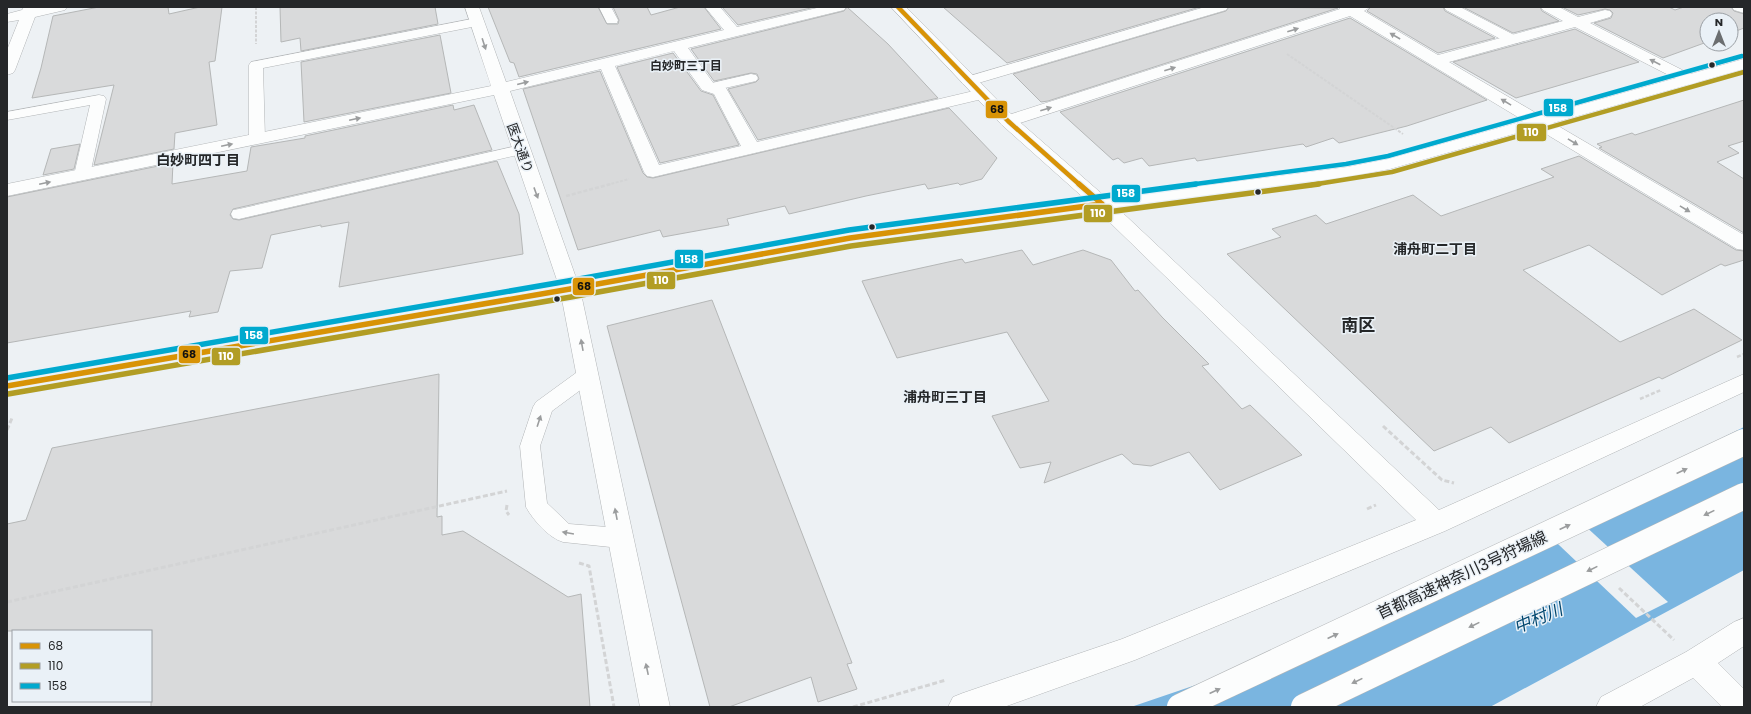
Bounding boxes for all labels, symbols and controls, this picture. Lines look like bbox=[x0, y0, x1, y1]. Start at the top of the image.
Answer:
north arrow bbox=[1699, 12, 1739, 52]
text: N bbox=[1715, 14, 1723, 30]
one-way arrow bbox=[1288, 27, 1300, 33]
one-way arrow bbox=[1389, 32, 1401, 39]
one-way arrow bbox=[481, 38, 487, 50]
district label: 白妙町三丁目 bbox=[650, 57, 722, 74]
one-way arrow bbox=[1649, 59, 1661, 65]
unlabelled marker bbox=[1707, 60, 1717, 70]
one-way arrow bbox=[1164, 66, 1176, 72]
one-way arrow bbox=[517, 80, 529, 86]
line badge: 158 bbox=[1543, 98, 1574, 117]
one-way arrow bbox=[1500, 99, 1512, 106]
line badge: 68 bbox=[985, 100, 1008, 119]
text: 158 bbox=[1549, 100, 1567, 116]
text: 68 bbox=[990, 101, 1004, 117]
one-way arrow bbox=[1040, 106, 1052, 112]
one-way arrow bbox=[349, 115, 361, 121]
street label: 医大通り bbox=[502, 120, 538, 176]
line badge: 110 bbox=[1516, 123, 1547, 142]
text: 110 bbox=[1523, 124, 1539, 140]
one-way arrow bbox=[1567, 139, 1579, 146]
one-way arrow bbox=[221, 142, 234, 148]
district label: 白妙町四丁目 bbox=[156, 150, 240, 170]
one-way arrow bbox=[39, 179, 51, 185]
line badge: 158 bbox=[1111, 184, 1141, 203]
text: 158 bbox=[1117, 185, 1135, 201]
unlabelled marker bbox=[1253, 187, 1263, 197]
one-way arrow bbox=[534, 188, 540, 200]
line badge: 110 bbox=[1083, 204, 1113, 223]
text: 110 bbox=[1090, 205, 1106, 221]
one-way arrow bbox=[1680, 205, 1690, 213]
unlabelled marker bbox=[867, 222, 877, 232]
district label: 浦舟町二丁目 bbox=[1393, 239, 1477, 259]
line badge: 158 bbox=[674, 249, 704, 269]
text: 158 bbox=[680, 251, 698, 267]
line badge: 110 bbox=[646, 271, 676, 290]
text: 110 bbox=[653, 272, 669, 288]
line badge: 68 bbox=[572, 277, 595, 296]
text: 68 bbox=[577, 278, 591, 294]
unlabelled marker bbox=[552, 294, 562, 304]
district label: 南区 bbox=[1341, 313, 1375, 337]
line badge: 158 bbox=[239, 326, 269, 345]
text: 158 bbox=[245, 327, 263, 343]
one-way arrow bbox=[579, 339, 585, 351]
line badge: 68 bbox=[178, 345, 201, 364]
text: 68 bbox=[182, 346, 196, 362]
line badge: 110 bbox=[211, 347, 241, 366]
text: 110 bbox=[218, 348, 234, 364]
district label: 浦舟町三丁目 bbox=[903, 387, 987, 407]
one-way arrow bbox=[536, 414, 542, 426]
one-way arrow bbox=[1676, 468, 1688, 474]
one-way arrow bbox=[612, 508, 618, 520]
one-way arrow bbox=[1703, 510, 1715, 516]
one-way arrow bbox=[1559, 524, 1570, 530]
street label: 首都高速神奈川3号狩場線 bbox=[1373, 525, 1551, 625]
one-way arrow bbox=[562, 530, 574, 536]
one-way arrow bbox=[1586, 566, 1597, 572]
water label: 中村川 bbox=[1510, 596, 1568, 639]
one-way arrow bbox=[1469, 622, 1480, 628]
legend bbox=[12, 630, 152, 702]
one-way arrow bbox=[1327, 633, 1339, 639]
text: 68 bbox=[48, 637, 63, 654]
text: 110 bbox=[48, 657, 63, 674]
one-way arrow bbox=[644, 663, 650, 675]
text: 158 bbox=[48, 677, 67, 694]
one-way arrow bbox=[1352, 678, 1363, 684]
one-way arrow bbox=[1209, 688, 1221, 694]

